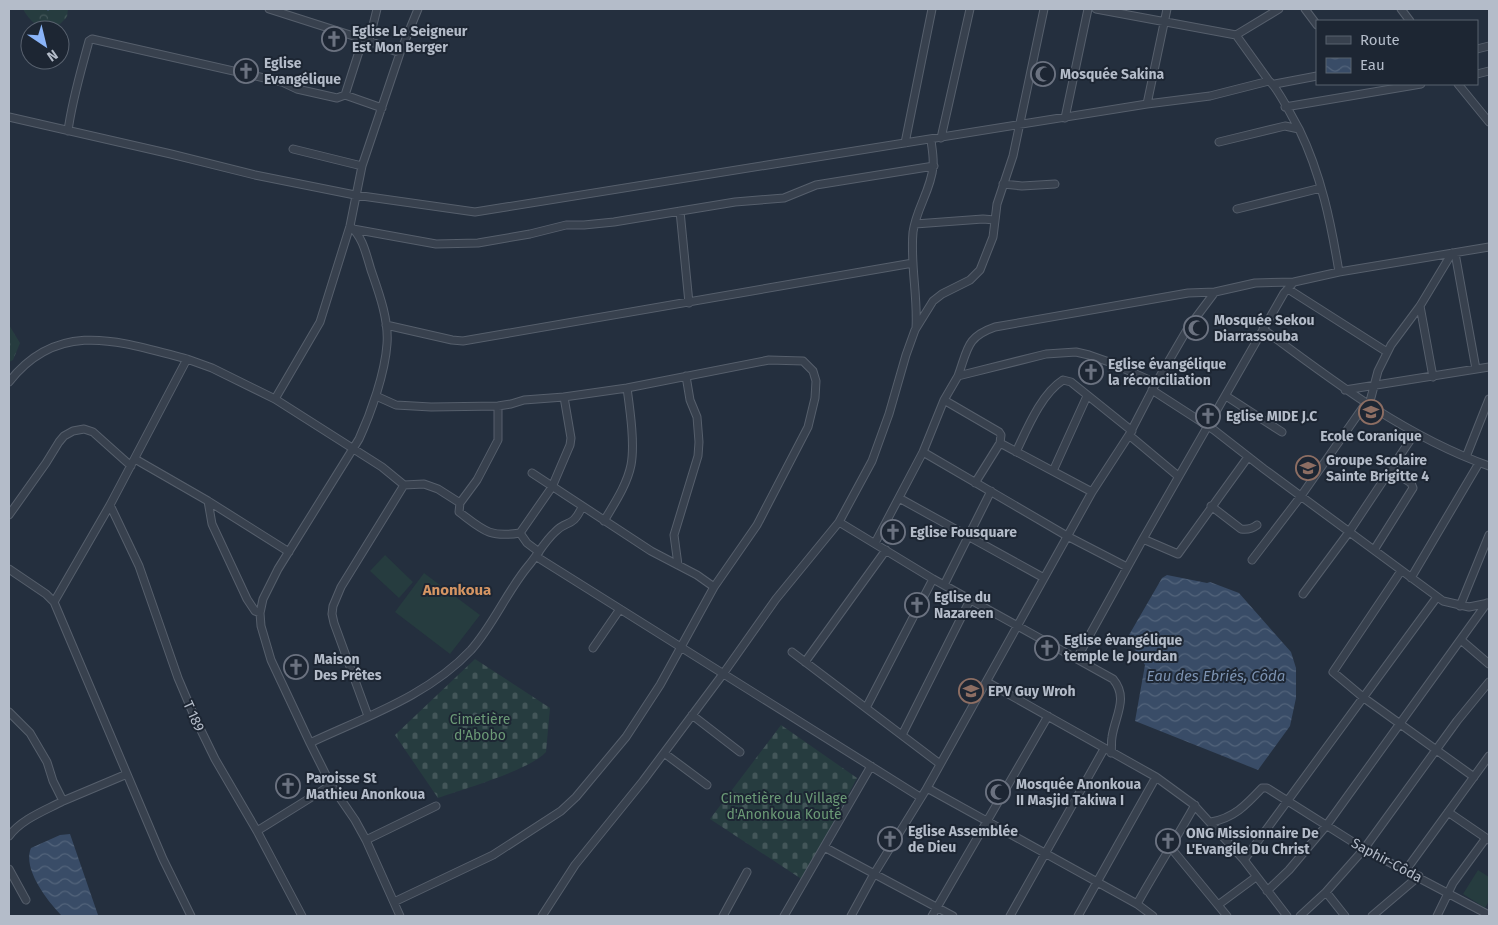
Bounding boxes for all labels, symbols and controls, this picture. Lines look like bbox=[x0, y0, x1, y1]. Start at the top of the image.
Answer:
north arrow bbox=[20, 20, 70, 70]
legend bbox=[1316, 20, 1478, 85]
place label: Eglise Le Seigneur Est Mon Berger bbox=[352, 23, 468, 56]
church icon: Eglise Le Seigneur Est Mon Berger bbox=[321, 26, 347, 52]
text: Route bbox=[1360, 31, 1400, 49]
text: N bbox=[43, 46, 61, 65]
place label: Eglise Evangélique bbox=[264, 55, 341, 88]
text: Eau bbox=[1360, 56, 1385, 74]
church icon: Eglise Evangélique bbox=[233, 58, 259, 84]
mosque icon: Mosquée Sakina bbox=[1030, 61, 1056, 87]
place label: Mosquée Sakina bbox=[1060, 66, 1165, 83]
place label: Mosquée Sekou Diarrassouba bbox=[1214, 312, 1315, 345]
mosque icon: Mosquée Sekou Diarrassouba bbox=[1183, 315, 1209, 341]
place label: Eglise évangélique la réconciliation bbox=[1108, 356, 1227, 389]
church icon: Eglise évangélique la réconciliation bbox=[1078, 359, 1104, 385]
school or university icon: Ecole Coranique bbox=[1358, 399, 1384, 425]
church icon: Eglise MIDE J.C bbox=[1195, 403, 1221, 429]
place label: Eglise MIDE J.C bbox=[1226, 408, 1317, 425]
place label: Ecole Coranique bbox=[1320, 428, 1422, 445]
place label: Groupe Scolaire Sainte Brigitte 4 bbox=[1326, 452, 1429, 485]
school or university icon: Groupe Scolaire Sainte Brigitte 4 bbox=[1295, 455, 1321, 481]
church icon: Eglise Fousquare bbox=[880, 519, 906, 545]
place label: Eglise Fousquare bbox=[910, 524, 1017, 541]
district label: Anonkoua bbox=[422, 581, 491, 599]
place label: Eglise du Nazareen bbox=[934, 589, 994, 622]
church icon: Eglise du Nazareen bbox=[904, 592, 930, 618]
place label: Eglise évangélique temple le Jourdan bbox=[1064, 632, 1183, 665]
church icon: Eglise évangélique temple le Jourdan bbox=[1034, 635, 1060, 661]
place label: Maison Des Prêtes bbox=[314, 651, 382, 684]
church icon: Maison Des Prêtes bbox=[283, 654, 309, 680]
water label: Eau des Ebriés, Côda bbox=[1147, 667, 1285, 685]
school or university icon: EPV Guy Wroh bbox=[958, 678, 984, 704]
place label: EPV Guy Wroh bbox=[988, 683, 1076, 700]
street label: T 189 bbox=[179, 698, 208, 734]
park label: Cimetière d'Abobo bbox=[450, 711, 510, 744]
place label: Paroisse St Mathieu Anonkoua bbox=[306, 770, 425, 803]
church icon: Paroisse St Mathieu Anonkoua bbox=[275, 773, 301, 799]
place label: Mosquée Anonkoua II Masjid Takiwa I bbox=[1016, 776, 1141, 809]
mosque icon: Mosquée Anonkoua II Masjid Takiwa I bbox=[985, 779, 1011, 805]
park label: Cimetière du Village d'Anonkoua Kouté bbox=[721, 790, 847, 823]
place label: Eglise Assemblée de Dieu bbox=[908, 823, 1018, 856]
place label: ONG Missionnaire De L'Evangile Du Christ bbox=[1186, 825, 1319, 858]
church icon: Eglise Assemblée de Dieu bbox=[877, 826, 903, 852]
church icon: ONG Missionnaire De L'Evangile Du Christ bbox=[1155, 828, 1181, 854]
street label: Saphir-Côda bbox=[1348, 835, 1425, 886]

